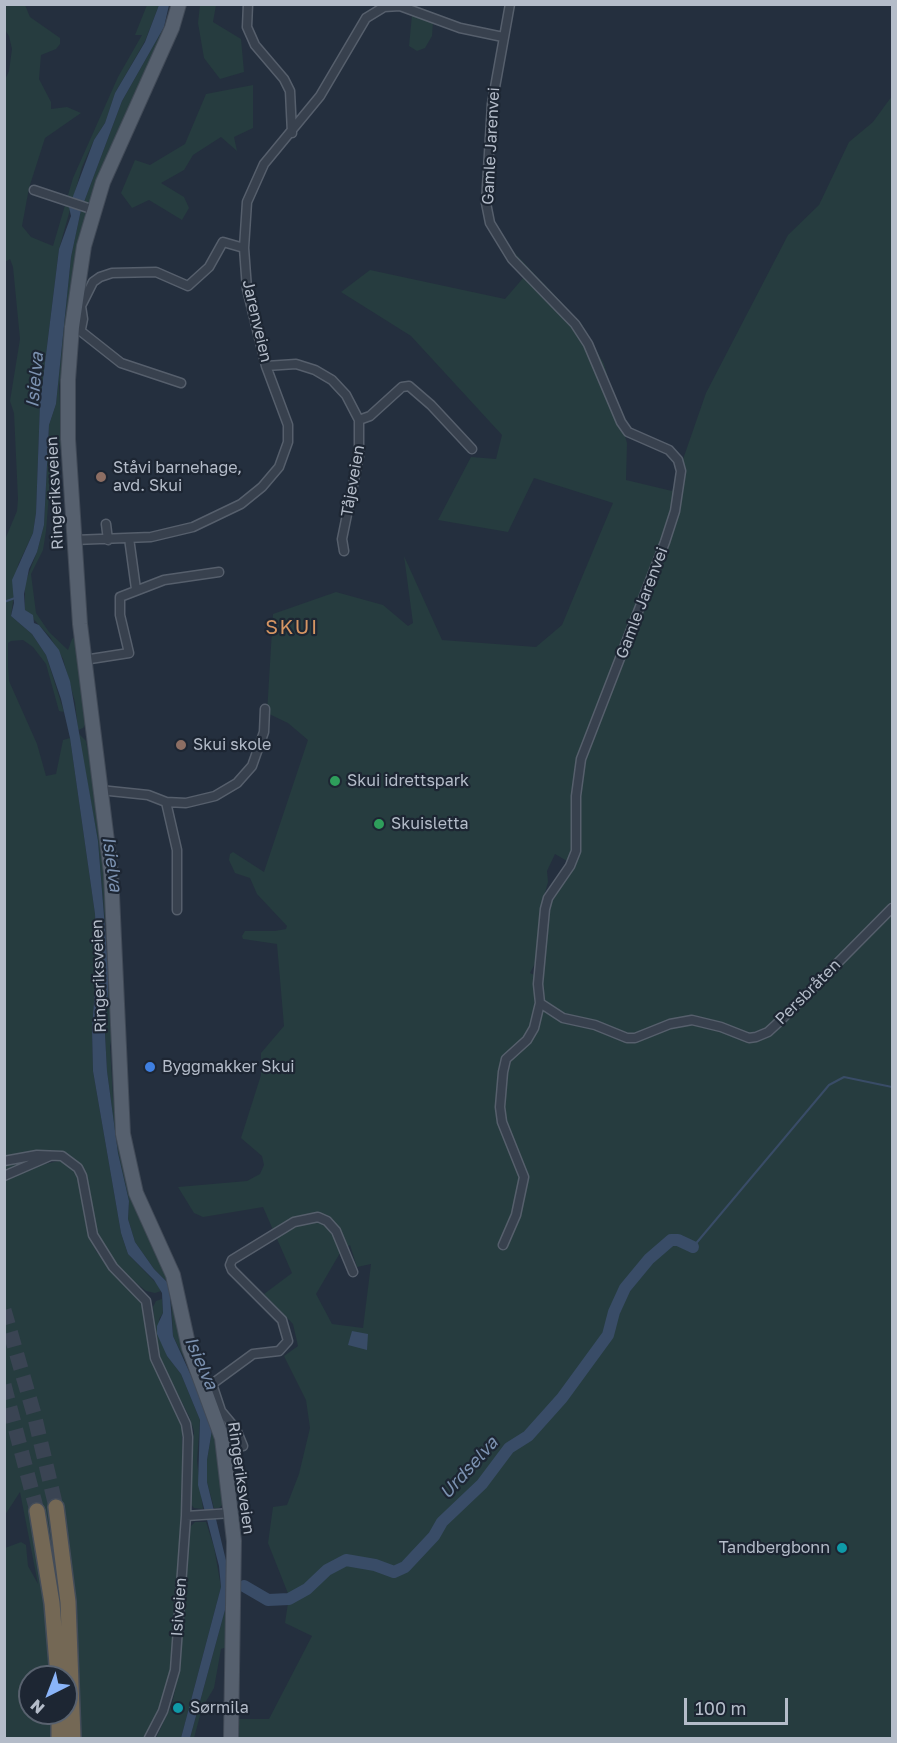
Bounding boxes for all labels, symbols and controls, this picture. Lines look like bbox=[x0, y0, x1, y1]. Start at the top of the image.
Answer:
street label: Gamle Jarenvei bbox=[478, 87, 504, 205]
street label: Jarenveien bbox=[238, 278, 276, 364]
water label: Isielva bbox=[22, 351, 48, 409]
street label: Ringeriksveien bbox=[42, 436, 68, 550]
street label: Tåjeveien bbox=[337, 444, 369, 518]
place label: Ståvi barnehage, avd. Skui bbox=[113, 458, 242, 496]
marker: Ståvi barnehage, avd. Skui bbox=[94, 470, 108, 484]
street label: Gamle Jarenvei bbox=[612, 545, 672, 661]
district label: SKUI bbox=[265, 616, 319, 640]
place label: Skui skole bbox=[193, 735, 271, 755]
marker: Skui skole bbox=[174, 738, 188, 752]
place label: Skui idrettspark bbox=[347, 771, 469, 791]
marker: Skui idrettspark bbox=[328, 774, 342, 788]
place label: Skuisletta bbox=[391, 814, 469, 834]
marker: Skuisletta bbox=[372, 817, 386, 831]
water label: Isielva bbox=[97, 835, 127, 893]
street label: Ringeriksveien bbox=[87, 919, 111, 1033]
street label: Persbråten bbox=[771, 955, 845, 1029]
place label: Byggmakker Skui bbox=[162, 1057, 295, 1077]
marker: Byggmakker Skui bbox=[143, 1060, 157, 1074]
water label: Isielva bbox=[180, 1333, 222, 1393]
street label: Ringeriksveien bbox=[224, 1420, 258, 1536]
water label: Urdselva bbox=[436, 1432, 502, 1504]
place label: Tandbergbonn bbox=[719, 1538, 830, 1558]
marker: Tandbergbonn bbox=[835, 1541, 849, 1555]
street label: Isiveien bbox=[167, 1577, 191, 1637]
north arrow bbox=[18, 1665, 78, 1725]
scale bar bbox=[687, 1686, 790, 1724]
text: N bbox=[26, 1695, 49, 1718]
text: 100 m bbox=[695, 1697, 746, 1719]
place label: Sørmila bbox=[190, 1698, 249, 1718]
marker: Sørmila bbox=[171, 1701, 185, 1715]

